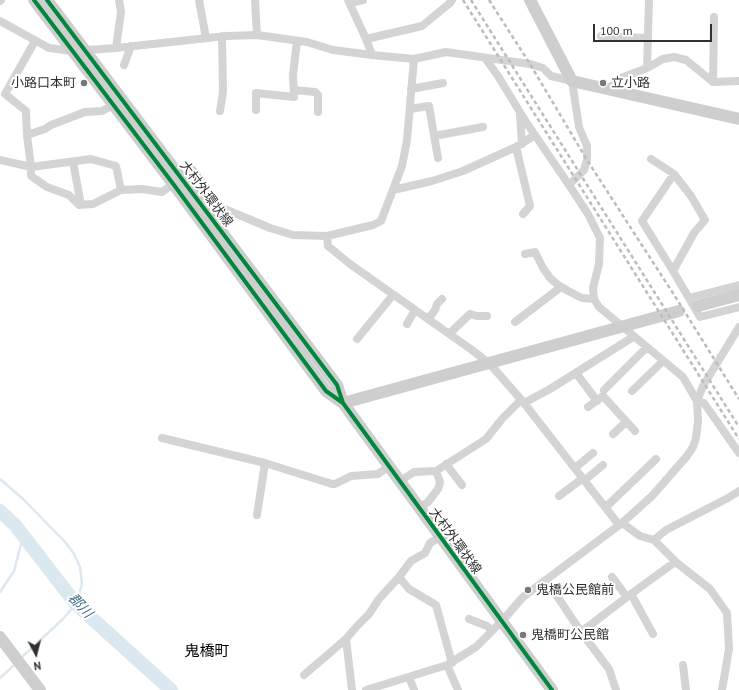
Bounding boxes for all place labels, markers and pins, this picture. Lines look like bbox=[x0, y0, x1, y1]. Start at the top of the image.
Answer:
place label: 小路口本町 bbox=[11, 75, 76, 91]
place label: 立小路 bbox=[611, 75, 650, 91]
marker: 小路口本町 bbox=[79, 78, 89, 88]
marker: 立小路 bbox=[598, 78, 608, 88]
place label: 鬼橋公民館前 bbox=[536, 582, 614, 598]
marker: 鬼橋公民館前 bbox=[523, 585, 533, 595]
place label: 鬼橋町公民館 bbox=[531, 627, 609, 643]
marker: 鬼橋町公民館 bbox=[518, 630, 528, 640]

